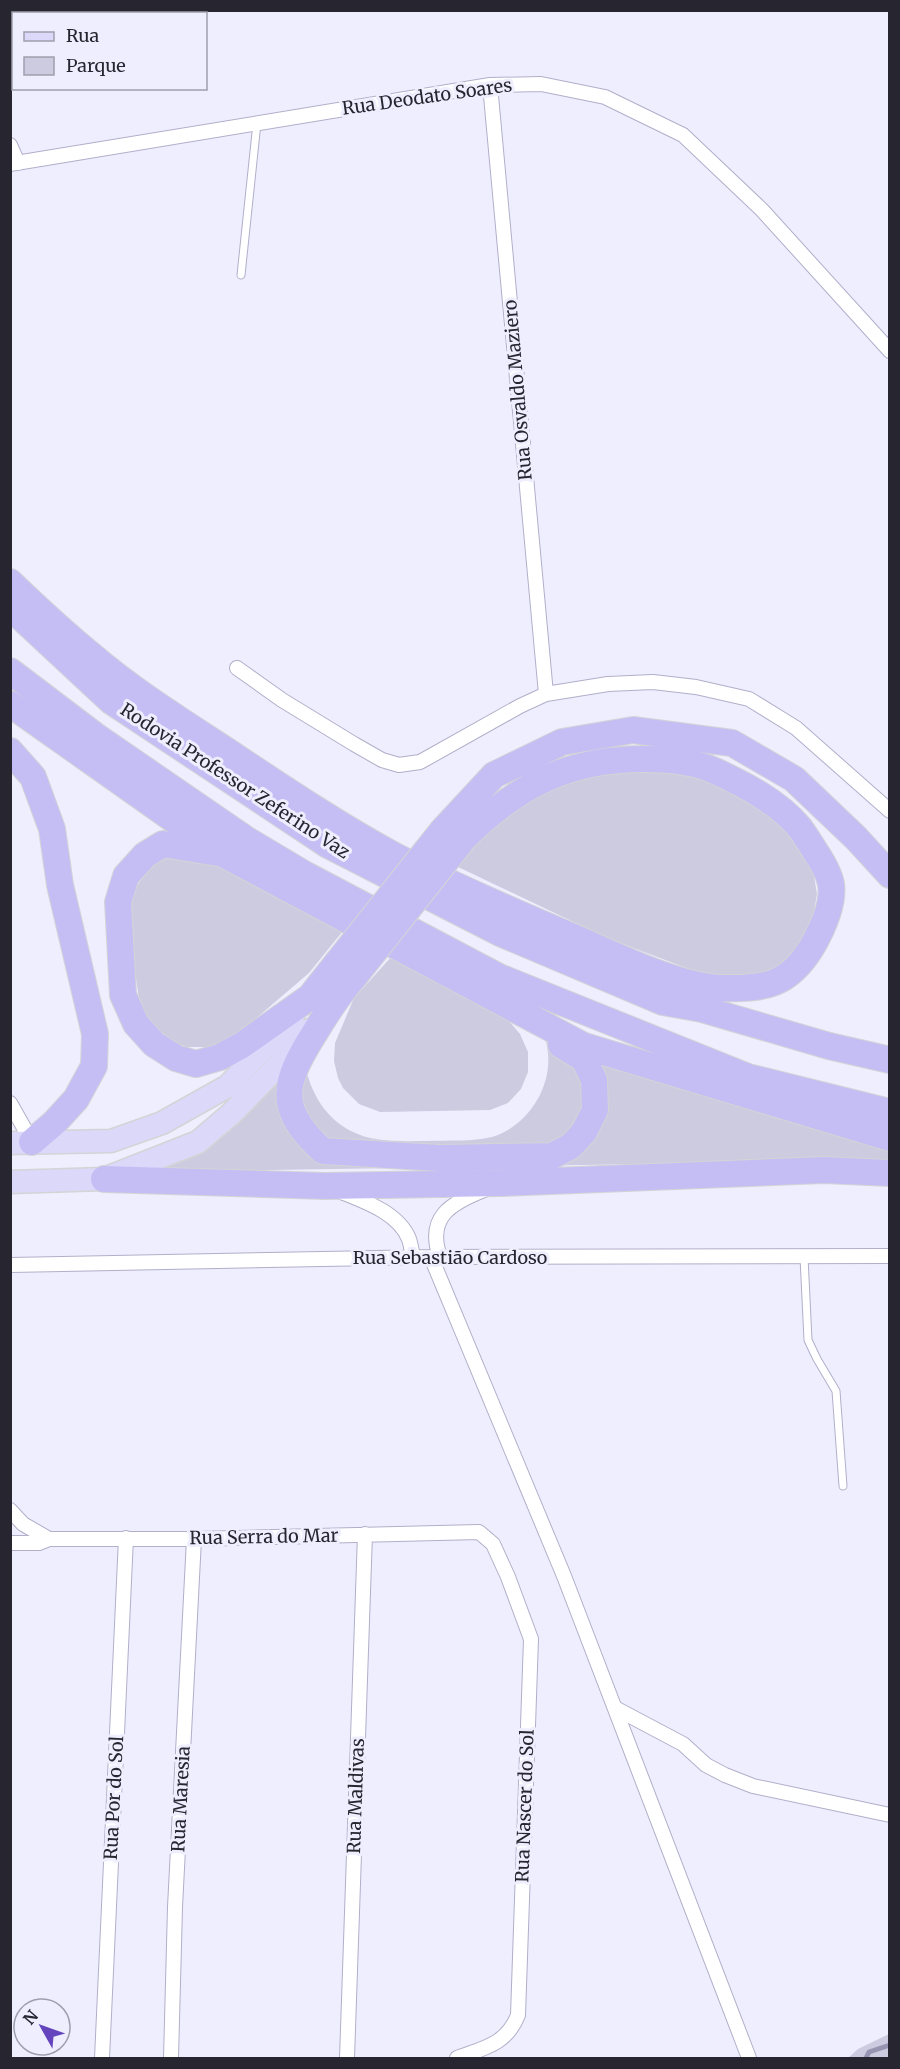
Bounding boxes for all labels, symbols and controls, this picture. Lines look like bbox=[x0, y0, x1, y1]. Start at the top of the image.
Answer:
legend bbox=[12, 12, 207, 90]
text: Rua bbox=[66, 24, 100, 47]
text: Parque bbox=[66, 54, 126, 77]
street label: Rua Deodato Soares bbox=[340, 73, 514, 120]
street label: Rua Osvaldo Maziero bbox=[498, 299, 537, 481]
street label: Rodovia Professor Zeferino Vaz bbox=[116, 698, 354, 864]
street label: Rua Sebastião Cardoso bbox=[353, 1246, 547, 1269]
street label: Rua Serra do Mar bbox=[189, 1524, 339, 1549]
street label: Rua Nascer do Sol bbox=[510, 1729, 539, 1883]
street label: Rua Por do Sol bbox=[99, 1735, 128, 1861]
street label: Rua Maldivas bbox=[342, 1738, 369, 1854]
street label: Rua Maresia bbox=[166, 1745, 195, 1853]
north arrow bbox=[12, 1997, 72, 2057]
text: N bbox=[19, 2006, 42, 2029]

